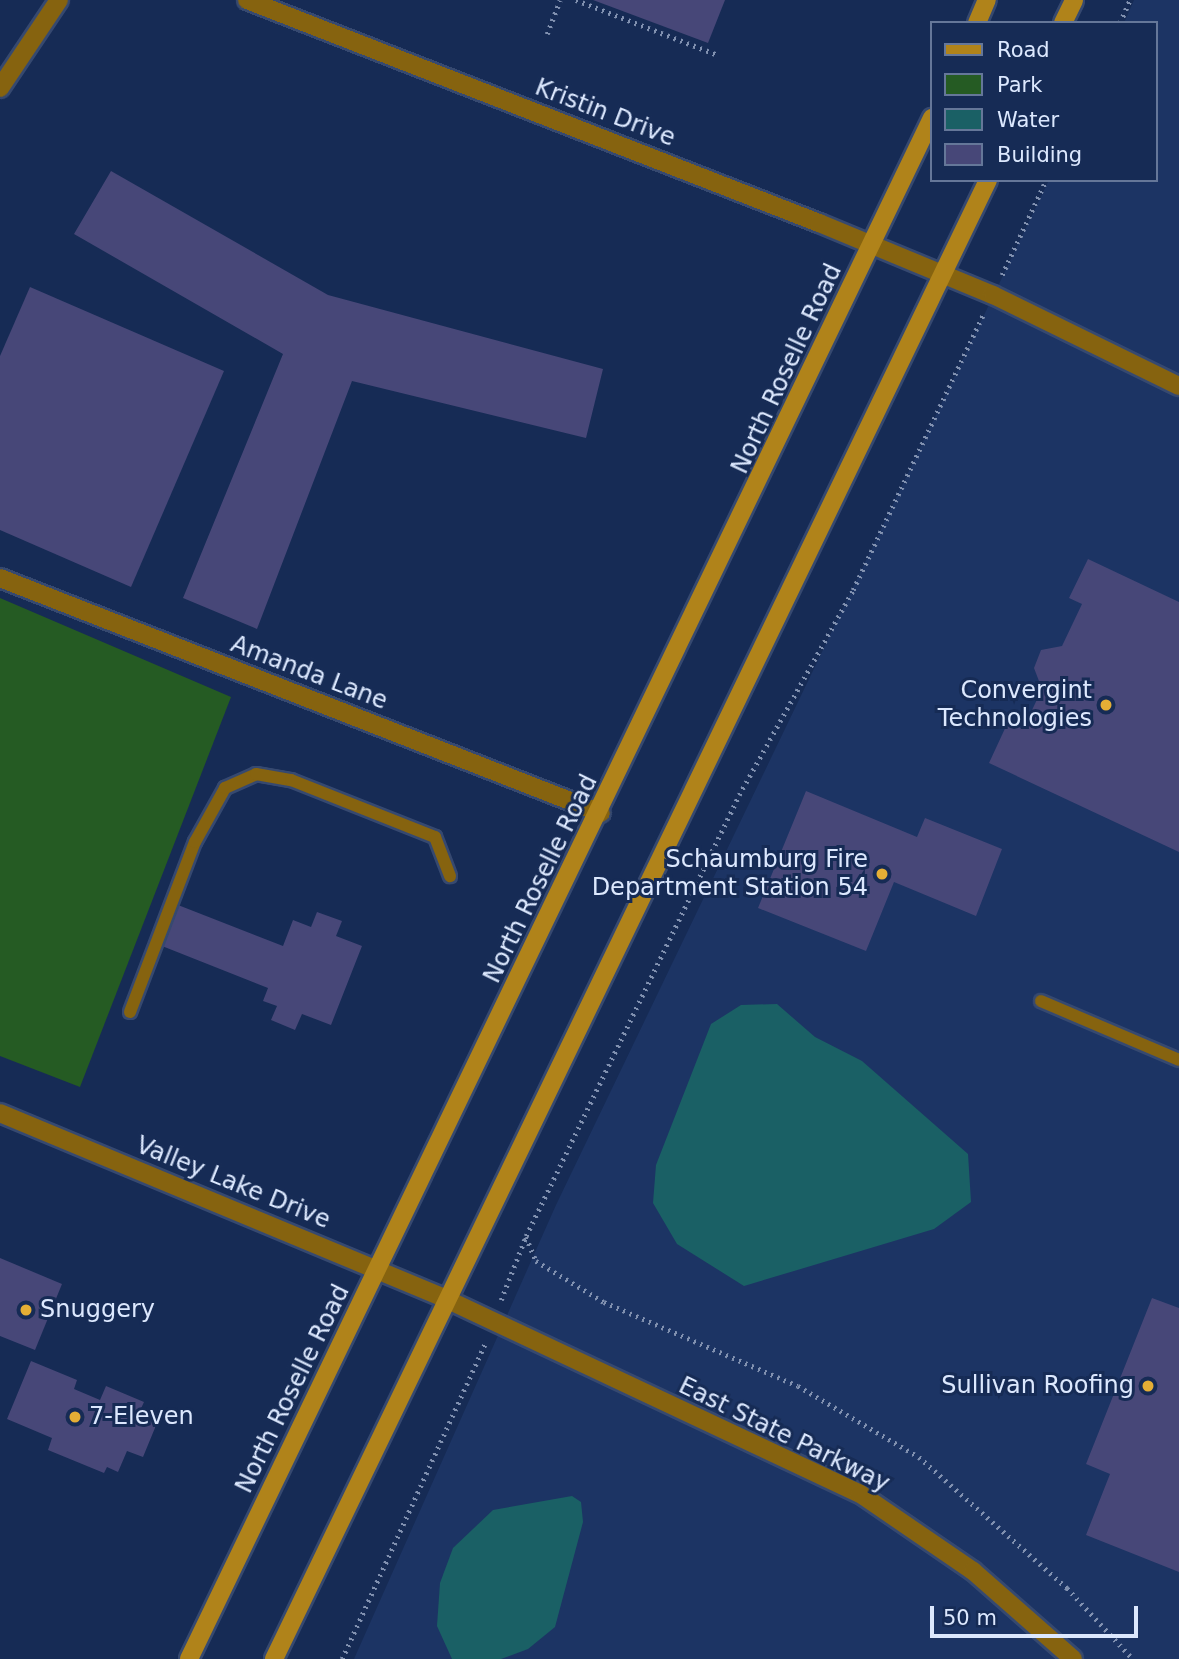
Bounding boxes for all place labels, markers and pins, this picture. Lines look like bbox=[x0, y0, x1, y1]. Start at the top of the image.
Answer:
place label: Convergint Technologies bbox=[938, 677, 1092, 733]
marker: Convergint Technologies bbox=[1098, 697, 1114, 713]
place label: Schaumburg Fire Department Station 54 bbox=[592, 846, 868, 902]
marker: Schaumburg Fire Department Station 54 bbox=[874, 866, 890, 882]
place label: Snuggery bbox=[40, 1296, 155, 1324]
marker: Snuggery bbox=[18, 1302, 34, 1318]
place label: Sullivan Roofing bbox=[941, 1372, 1134, 1400]
marker: Sullivan Roofing bbox=[1140, 1378, 1156, 1394]
place label: 7-Eleven bbox=[89, 1403, 194, 1431]
marker: 7-Eleven bbox=[67, 1409, 83, 1425]

